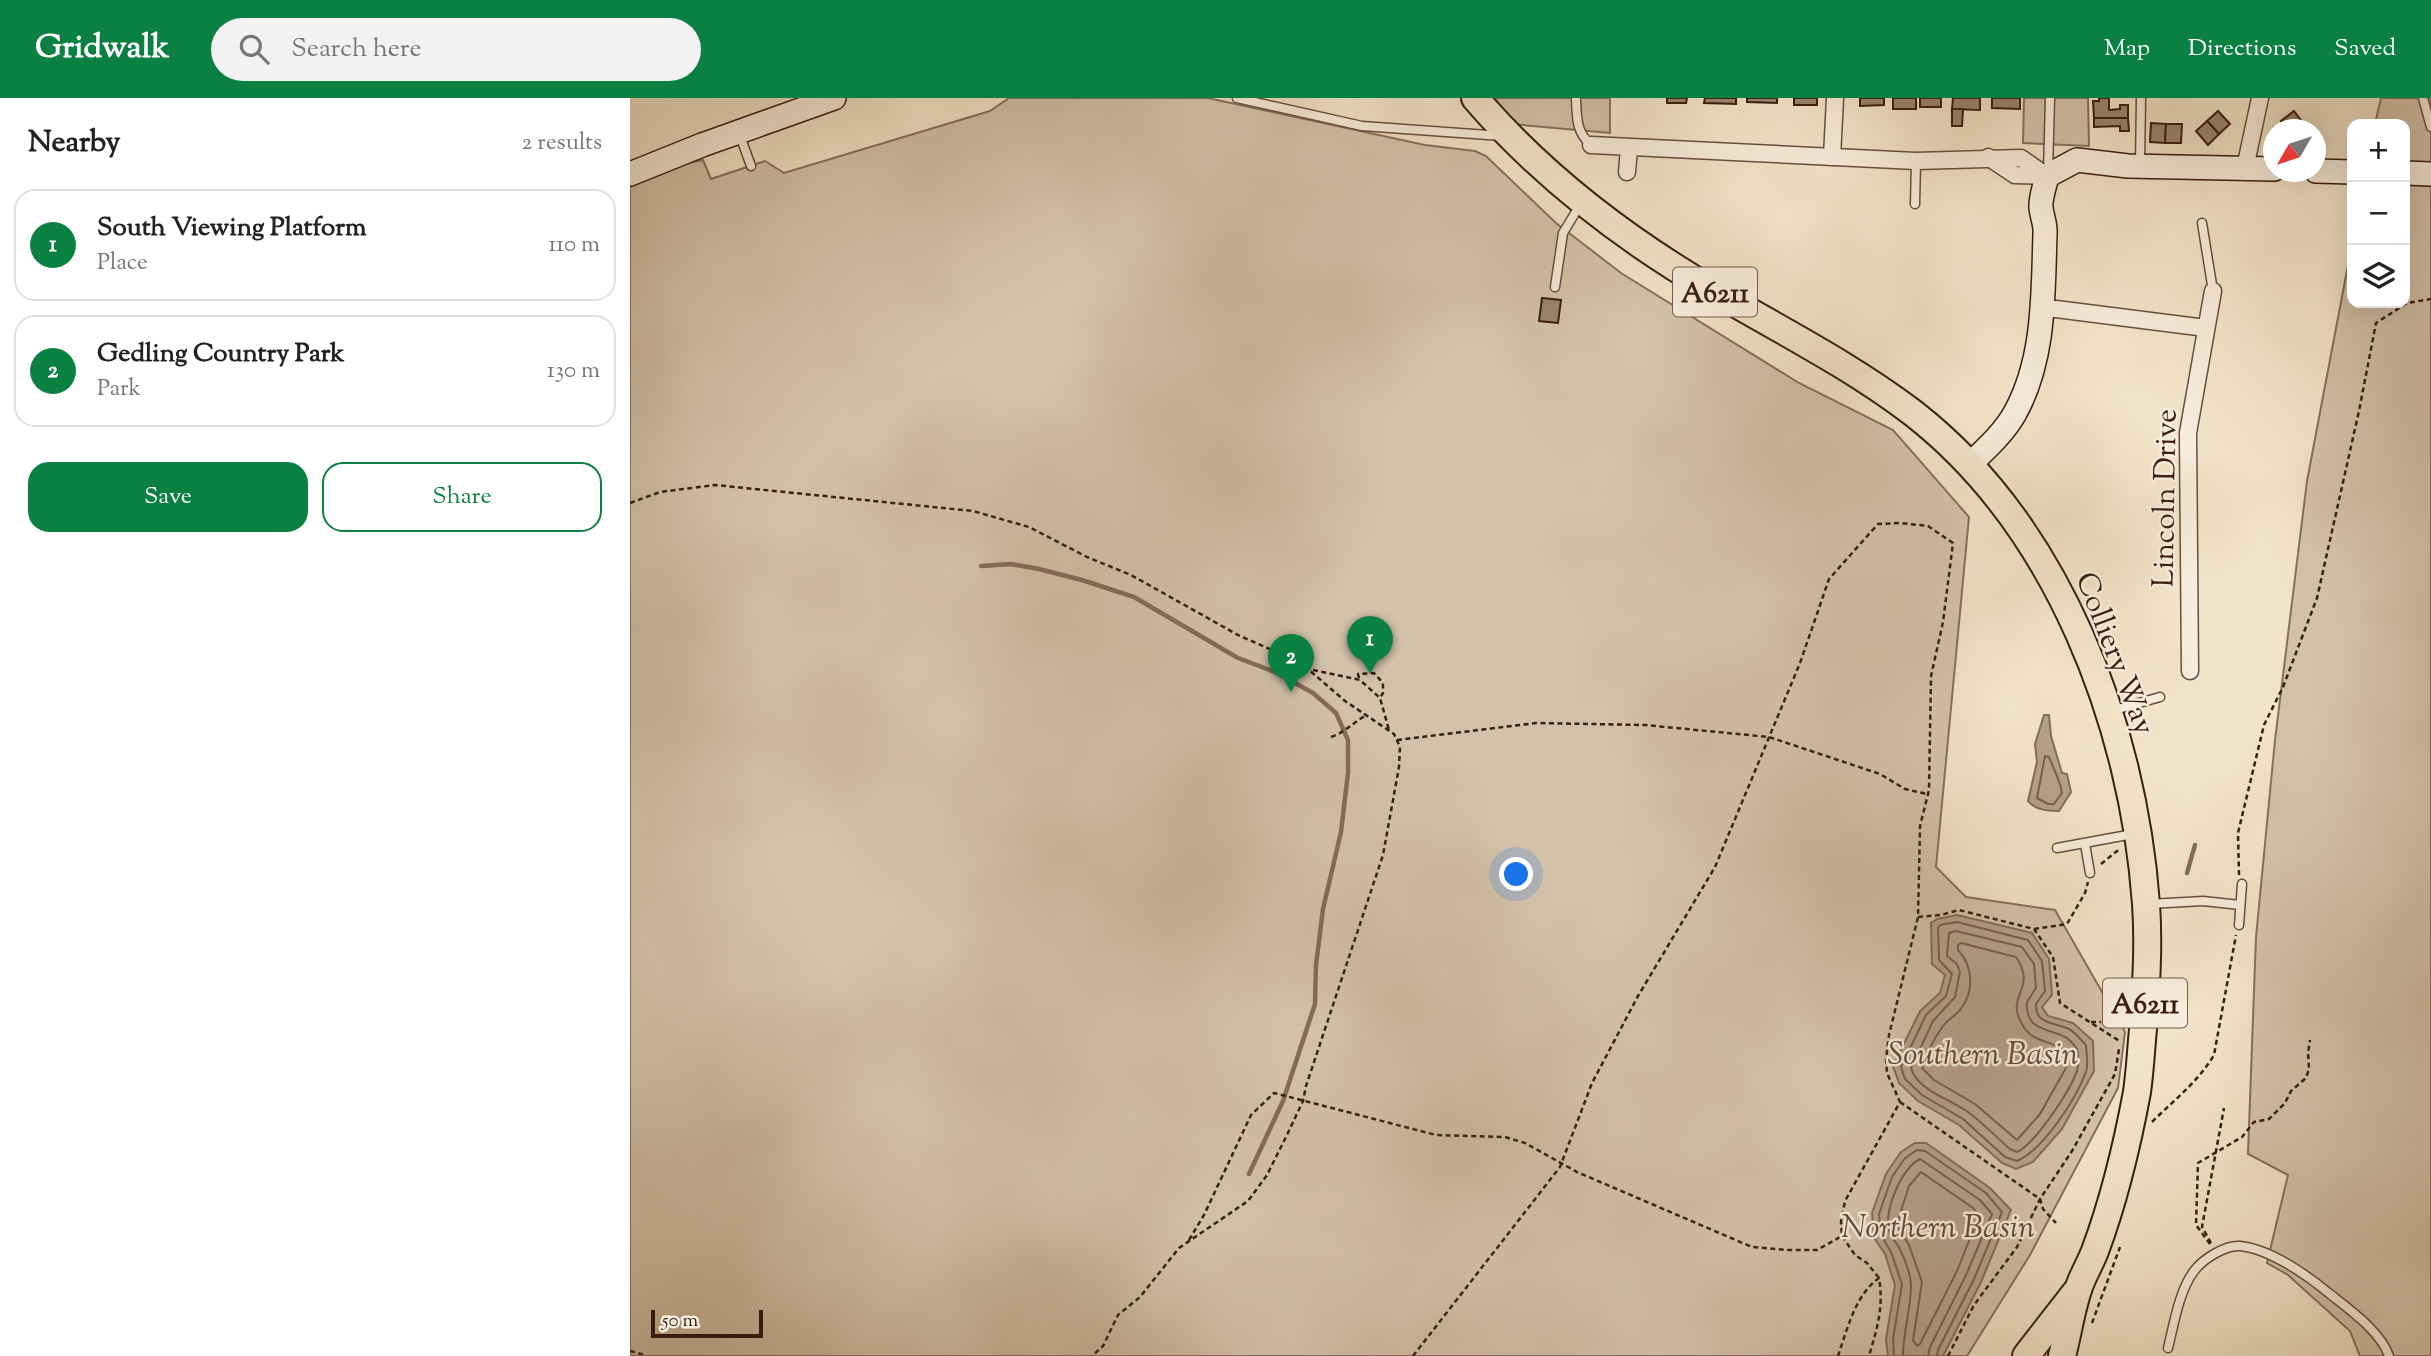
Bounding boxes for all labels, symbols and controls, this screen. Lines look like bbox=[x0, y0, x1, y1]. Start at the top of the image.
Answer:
search box bbox=[211, 18, 701, 81]
text: Gridwalk bbox=[35, 25, 169, 73]
icon: search bbox=[235, 30, 273, 68]
text: Search here bbox=[291, 31, 422, 68]
text: Map bbox=[2104, 32, 2150, 66]
text: Directions bbox=[2188, 32, 2296, 66]
text: Saved bbox=[2334, 32, 2396, 66]
north arrow bbox=[2263, 119, 2326, 182]
map controls bbox=[2347, 119, 2410, 308]
button: + bbox=[2347, 119, 2410, 182]
text: Nearby bbox=[28, 122, 120, 165]
text: 2 results bbox=[522, 127, 602, 160]
button: − bbox=[2347, 182, 2410, 245]
text: South Viewing Platform bbox=[97, 210, 366, 247]
text: 1 bbox=[49, 229, 57, 262]
text: 110 m bbox=[549, 229, 600, 262]
button: layers bbox=[2347, 245, 2410, 308]
text: Place bbox=[97, 247, 148, 280]
road number: A6211 bbox=[1673, 268, 1757, 316]
text: Gedling Country Park bbox=[97, 336, 344, 373]
text: 2 bbox=[48, 355, 58, 388]
text: 130 m bbox=[547, 355, 600, 388]
text: Park bbox=[97, 373, 141, 406]
street label: Lincoln Drive bbox=[2143, 408, 2190, 588]
button: Save bbox=[28, 462, 308, 532]
button: Share bbox=[322, 462, 602, 532]
street label: Colliery Way bbox=[2063, 566, 2164, 742]
pin: 1 bbox=[1347, 616, 1393, 674]
pin: 2 bbox=[1268, 634, 1314, 692]
your location bbox=[1499, 857, 1533, 891]
road number: A6211 bbox=[2103, 978, 2187, 1028]
water label: Southern Basin bbox=[1888, 1033, 2079, 1079]
water label: Northern Basin bbox=[1841, 1206, 2035, 1252]
scale bar bbox=[651, 1307, 763, 1339]
text: 50 m bbox=[662, 1308, 698, 1335]

